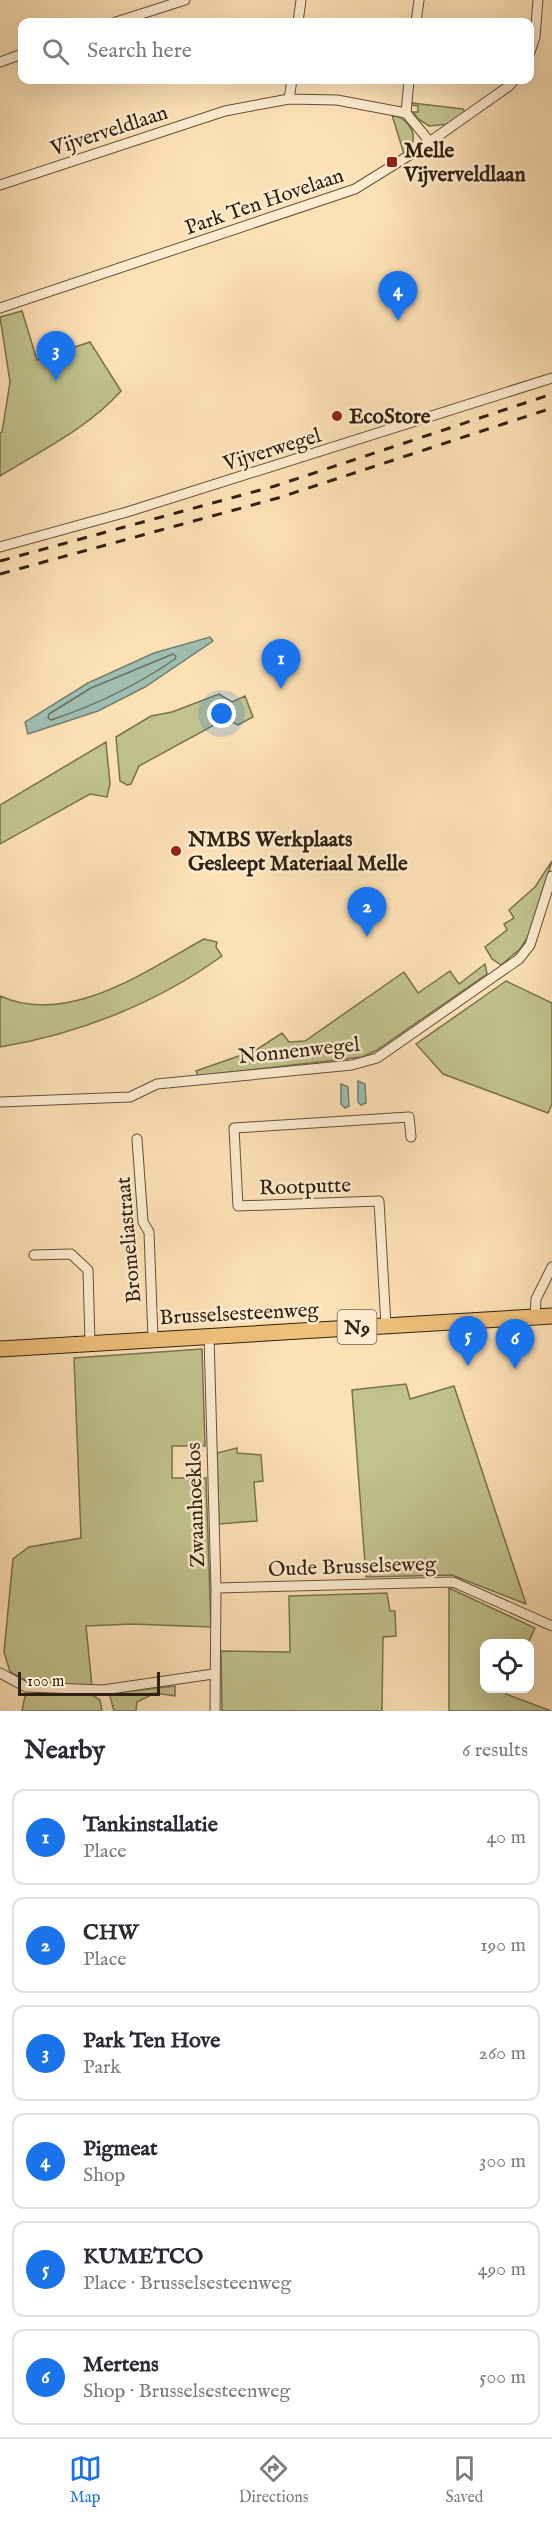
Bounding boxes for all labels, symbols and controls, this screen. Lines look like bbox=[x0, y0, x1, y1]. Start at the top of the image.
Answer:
search box bbox=[18, 18, 534, 84]
icon: search bbox=[39, 35, 72, 68]
text: Search here bbox=[87, 37, 192, 65]
street label: Vijverveldlaan bbox=[46, 100, 171, 163]
place label: Melle Vijverveldlaan bbox=[403, 138, 526, 189]
marker: Melle Vijverveldlaan bbox=[385, 155, 399, 169]
street label: Park Ten Hovelaan bbox=[182, 163, 347, 242]
pin: 4 bbox=[378, 272, 418, 321]
pin: 3 bbox=[36, 332, 76, 381]
place label: EcoStore bbox=[349, 404, 431, 431]
marker: EcoStore bbox=[330, 409, 344, 423]
street label: Vijverwegel bbox=[219, 423, 325, 478]
pin: 1 bbox=[262, 640, 300, 689]
your location bbox=[207, 699, 236, 728]
place label: NMBS Werkplaats Gesleept Materiaal Melle bbox=[187, 827, 408, 878]
marker: NMBS Werkplaats Gesleept Materiaal Melle bbox=[169, 844, 183, 858]
pin: 2 bbox=[348, 888, 386, 937]
street label: Nonnenwegel bbox=[237, 1032, 361, 1071]
street label: Rootputte bbox=[259, 1172, 352, 1203]
street label: Bromeliastraat bbox=[111, 1176, 148, 1304]
street label: Brusselsesteenweg bbox=[159, 1297, 320, 1332]
road number: N9 bbox=[338, 1310, 376, 1344]
pin: 5 bbox=[448, 1316, 488, 1366]
pin: 6 bbox=[496, 1320, 534, 1369]
street label: Zwaanhoeklos bbox=[181, 1442, 212, 1568]
street label: Oude Brusselseweg bbox=[268, 1551, 437, 1584]
map controls bbox=[480, 1639, 534, 1693]
button: locate bbox=[480, 1639, 534, 1693]
scale bar bbox=[18, 1669, 160, 1696]
text: 100 m bbox=[27, 1672, 64, 1692]
text: Nearby bbox=[24, 1734, 105, 1767]
text: 6 results bbox=[462, 1738, 528, 1763]
text: Tankinstallatie bbox=[83, 1811, 218, 1839]
text: 1 bbox=[42, 1825, 49, 1850]
text: 40 m bbox=[487, 1825, 526, 1850]
text: Place bbox=[83, 1839, 126, 1864]
text: CHW bbox=[83, 1919, 139, 1947]
text: 2 bbox=[41, 1933, 50, 1958]
text: 190 m bbox=[480, 1933, 526, 1958]
text: Place bbox=[83, 1947, 126, 1972]
text: Park Ten Hove bbox=[83, 2027, 220, 2055]
text: 3 bbox=[42, 2041, 49, 2066]
text: 260 m bbox=[479, 2041, 526, 2066]
text: Park bbox=[83, 2055, 121, 2080]
text: Pigmeat bbox=[83, 2135, 158, 2163]
text: 4 bbox=[41, 2149, 50, 2174]
text: 300 m bbox=[479, 2149, 526, 2174]
text: Shop bbox=[83, 2163, 125, 2188]
text: KUMETCO bbox=[83, 2243, 203, 2271]
text: 5 bbox=[42, 2257, 49, 2282]
text: 490 m bbox=[478, 2257, 526, 2282]
text: Place · Brusselsesteenweg bbox=[83, 2271, 291, 2296]
text: Mertens bbox=[83, 2351, 159, 2379]
text: 6 bbox=[41, 2365, 50, 2390]
text: 500 m bbox=[479, 2365, 526, 2390]
text: Shop · Brusselsesteenweg bbox=[83, 2379, 290, 2404]
tab: Map bbox=[69, 2452, 102, 2508]
tab: Directions bbox=[239, 2452, 308, 2508]
tab: Saved bbox=[446, 2452, 483, 2508]

